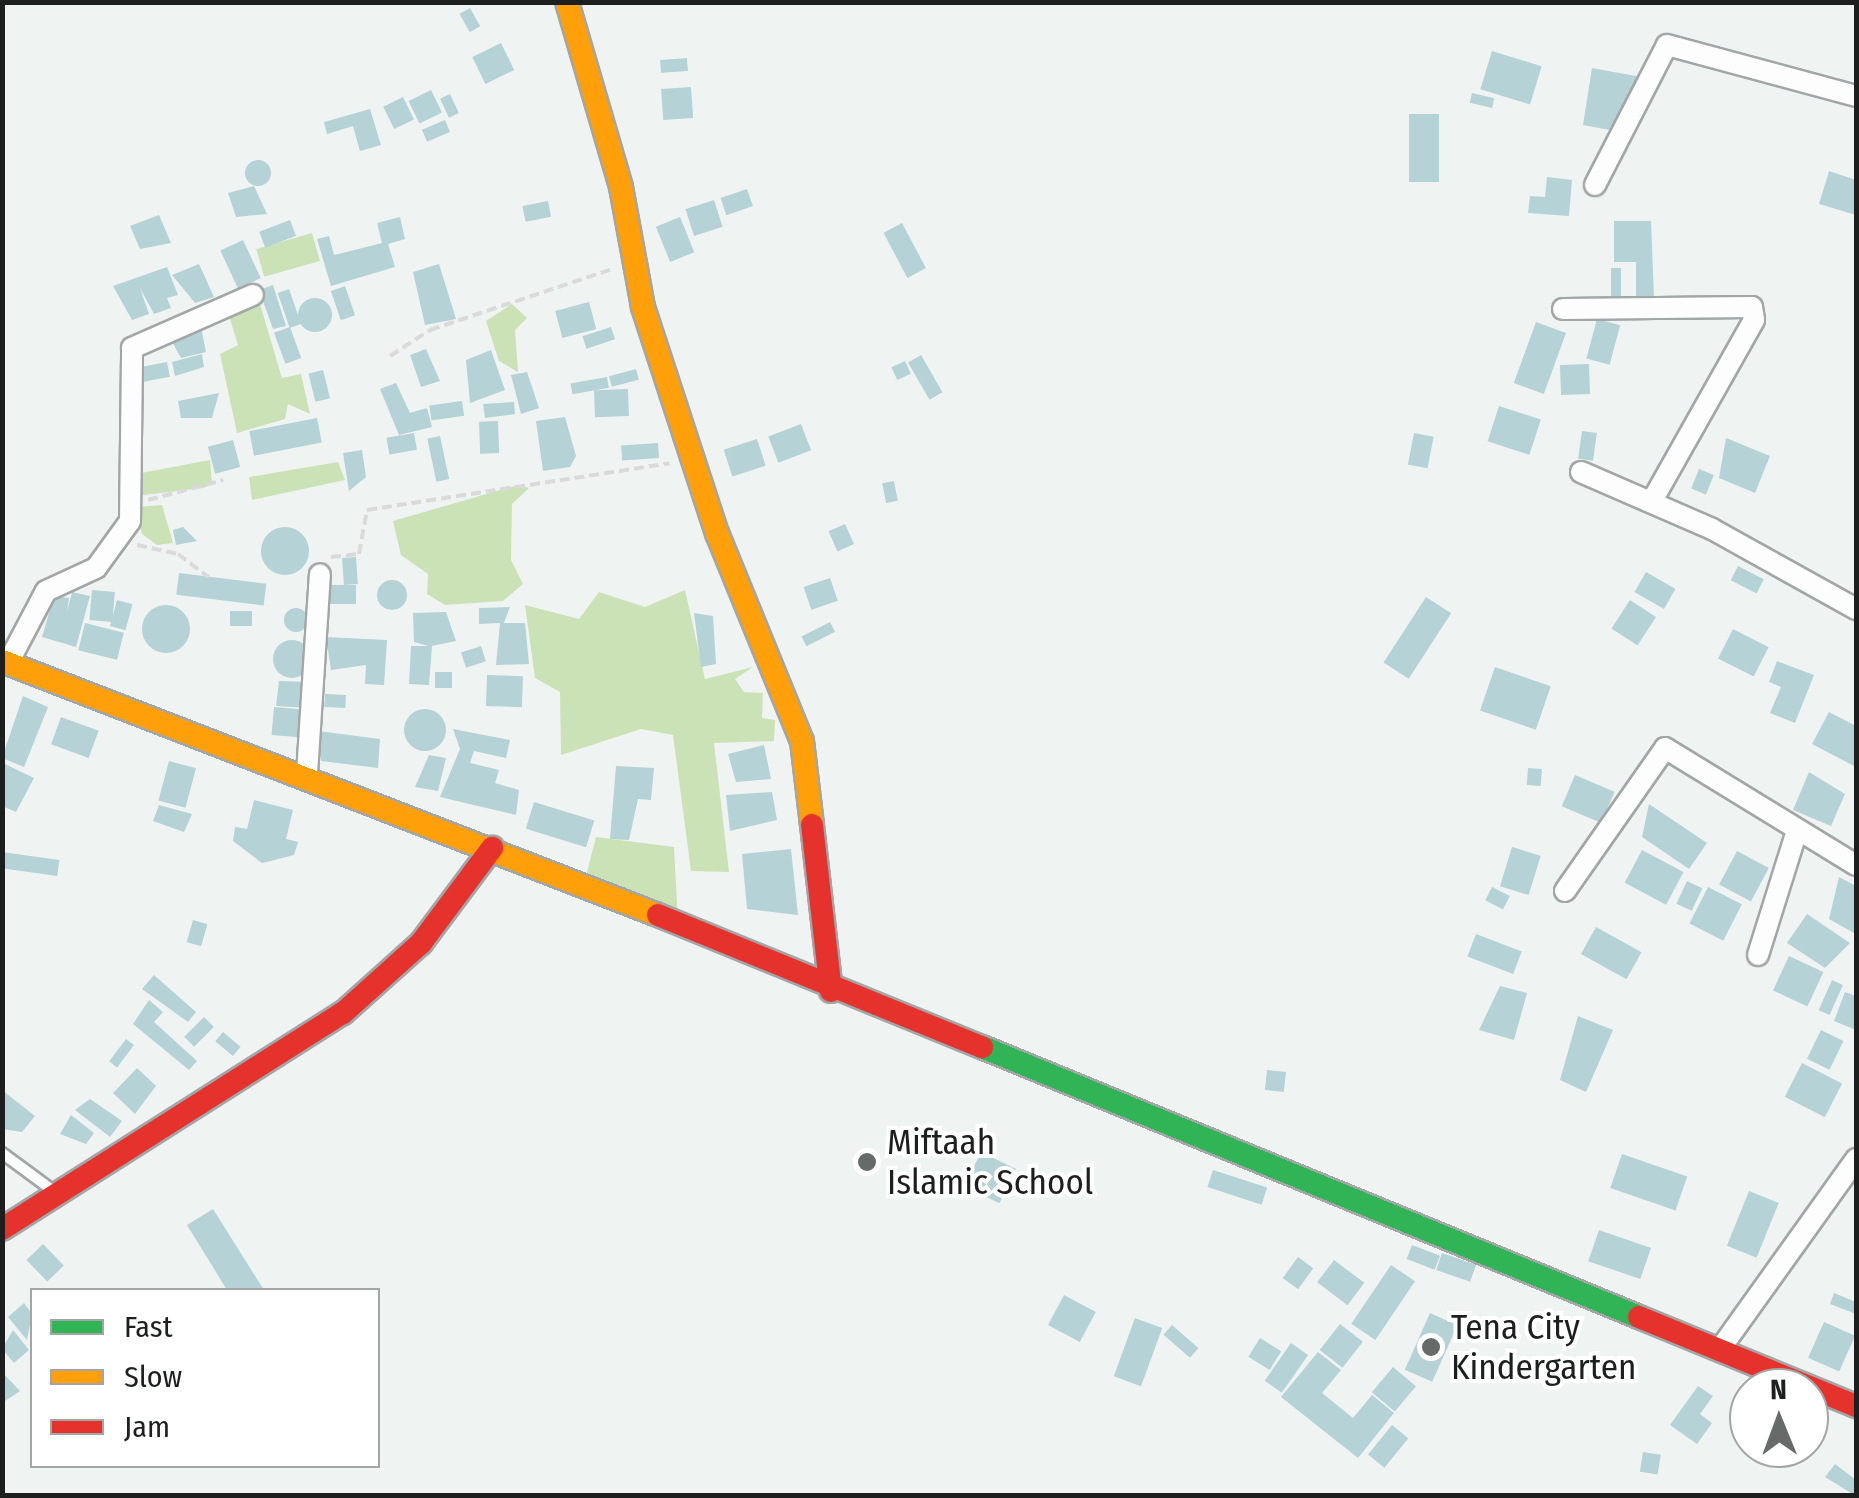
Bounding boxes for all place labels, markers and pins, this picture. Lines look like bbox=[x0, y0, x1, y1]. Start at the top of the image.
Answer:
place label: Miftaah Islamic School bbox=[887, 1121, 1093, 1203]
marker: Miftaah Islamic School bbox=[856, 1151, 878, 1173]
place label: Tena City Kindergarten bbox=[1451, 1306, 1636, 1388]
marker: Tena City Kindergarten bbox=[1420, 1336, 1442, 1358]

